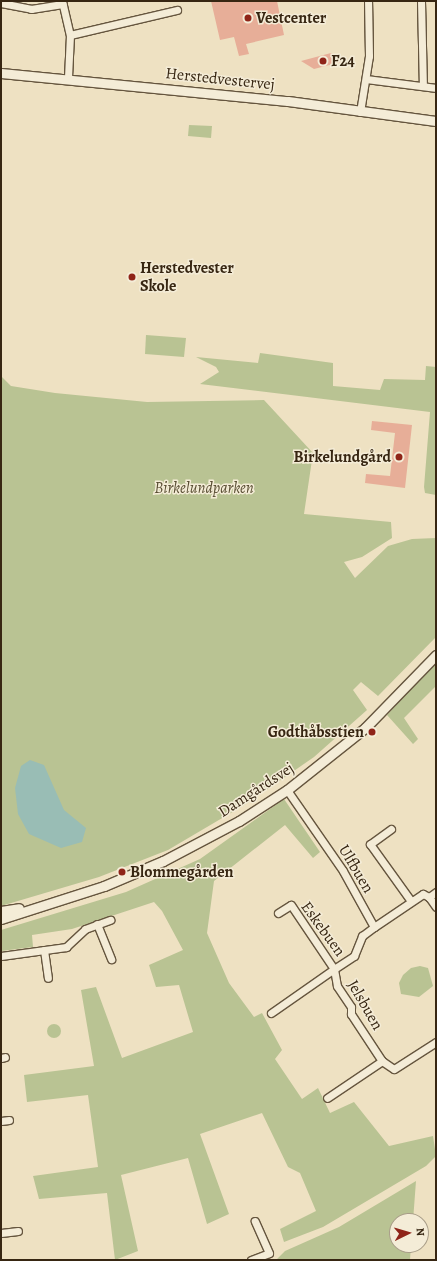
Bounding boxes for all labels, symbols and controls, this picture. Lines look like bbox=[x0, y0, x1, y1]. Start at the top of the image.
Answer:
place label: Vestcenter bbox=[256, 8, 326, 28]
marker: Vestcenter bbox=[243, 13, 253, 23]
place label: F24 bbox=[331, 51, 355, 71]
marker: F24 bbox=[318, 56, 328, 66]
street label: Herstedvestervej bbox=[164, 64, 276, 94]
place label: Herstedvester Skole bbox=[140, 258, 234, 296]
marker: Herstedvester Skole bbox=[127, 272, 137, 282]
place label: Birkelundgård bbox=[293, 447, 391, 467]
marker: Birkelundgård bbox=[394, 452, 404, 462]
park label: Birkelundparken bbox=[154, 478, 254, 498]
place label: Godthåbsstien bbox=[268, 722, 364, 742]
marker: Godthåbsstien bbox=[367, 727, 377, 737]
street label: Damgårdsvej bbox=[215, 758, 297, 822]
street label: Ulfbuen bbox=[334, 841, 378, 897]
place label: Blommegården bbox=[130, 862, 234, 882]
marker: Blommegården bbox=[117, 867, 127, 877]
street label: Eskebuen bbox=[297, 898, 349, 960]
street label: Jelsbuen bbox=[343, 976, 387, 1034]
north arrow bbox=[389, 1213, 429, 1253]
text: N bbox=[413, 1227, 428, 1237]

